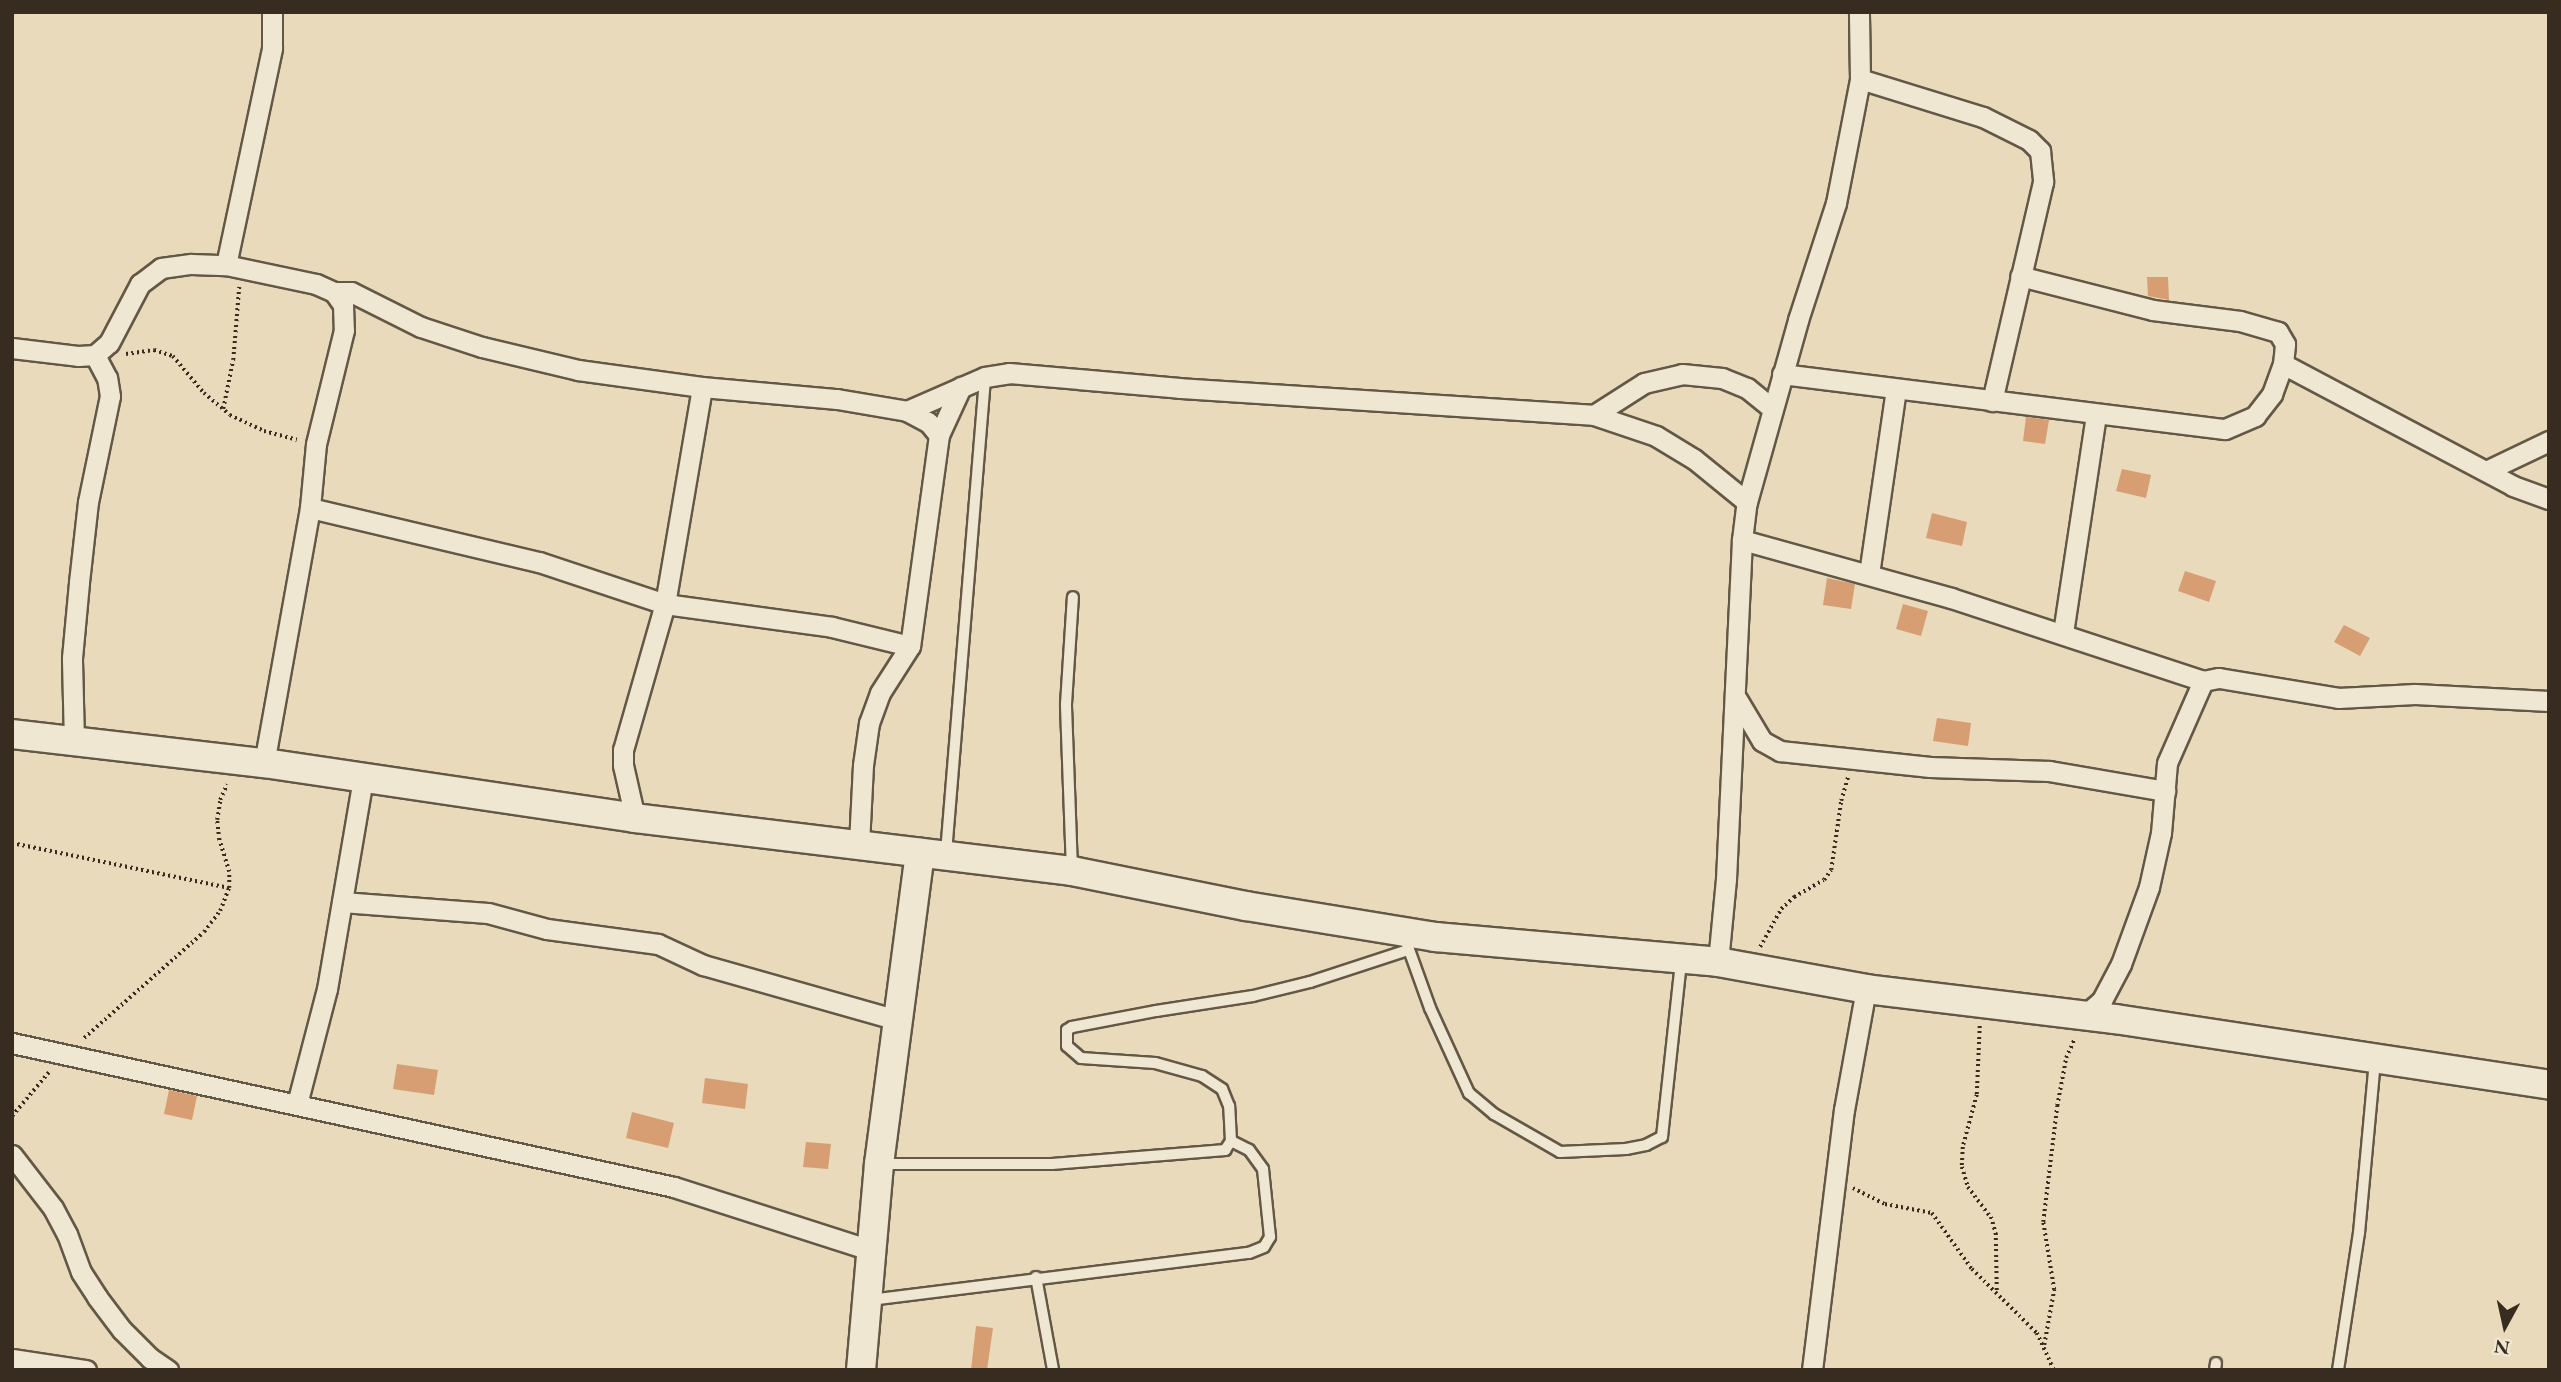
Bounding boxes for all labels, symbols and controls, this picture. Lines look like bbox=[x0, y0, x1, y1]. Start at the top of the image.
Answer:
north arrow bbox=[2470, 1291, 2540, 1361]
text: N bbox=[2493, 1334, 2511, 1361]

